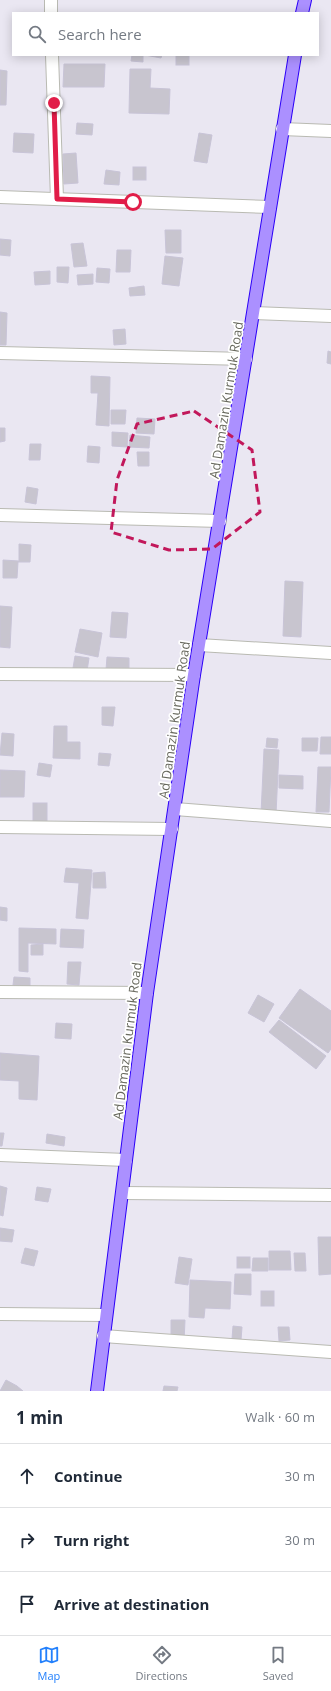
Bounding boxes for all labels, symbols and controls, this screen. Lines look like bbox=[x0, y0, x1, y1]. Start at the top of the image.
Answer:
search box bbox=[12, 12, 319, 56]
icon: search bbox=[26, 23, 48, 45]
text: Search here bbox=[58, 24, 142, 44]
route end bbox=[45, 94, 63, 112]
route start bbox=[124, 193, 142, 211]
street label: Ad Damazin Kurmuk Road bbox=[205, 320, 247, 480]
street label: Ad Damazin Kurmuk Road bbox=[154, 640, 194, 800]
street label: Ad Damazin Kurmuk Road bbox=[108, 961, 146, 1121]
text: 1 min bbox=[16, 1406, 63, 1429]
text: Walk · 60 m bbox=[245, 1408, 315, 1426]
icon: ahead bbox=[16, 1465, 38, 1487]
text: Continue bbox=[54, 1466, 122, 1486]
text: 30 m bbox=[285, 1467, 315, 1485]
icon: right bbox=[16, 1529, 38, 1551]
text: Turn right bbox=[54, 1530, 129, 1550]
text: 30 m bbox=[285, 1531, 315, 1549]
icon: arrive bbox=[16, 1593, 38, 1615]
text: Arrive at destination bbox=[54, 1594, 209, 1614]
tab: Map bbox=[38, 1644, 60, 1683]
tab: Directions bbox=[136, 1644, 188, 1683]
tab: Saved bbox=[263, 1644, 293, 1683]

